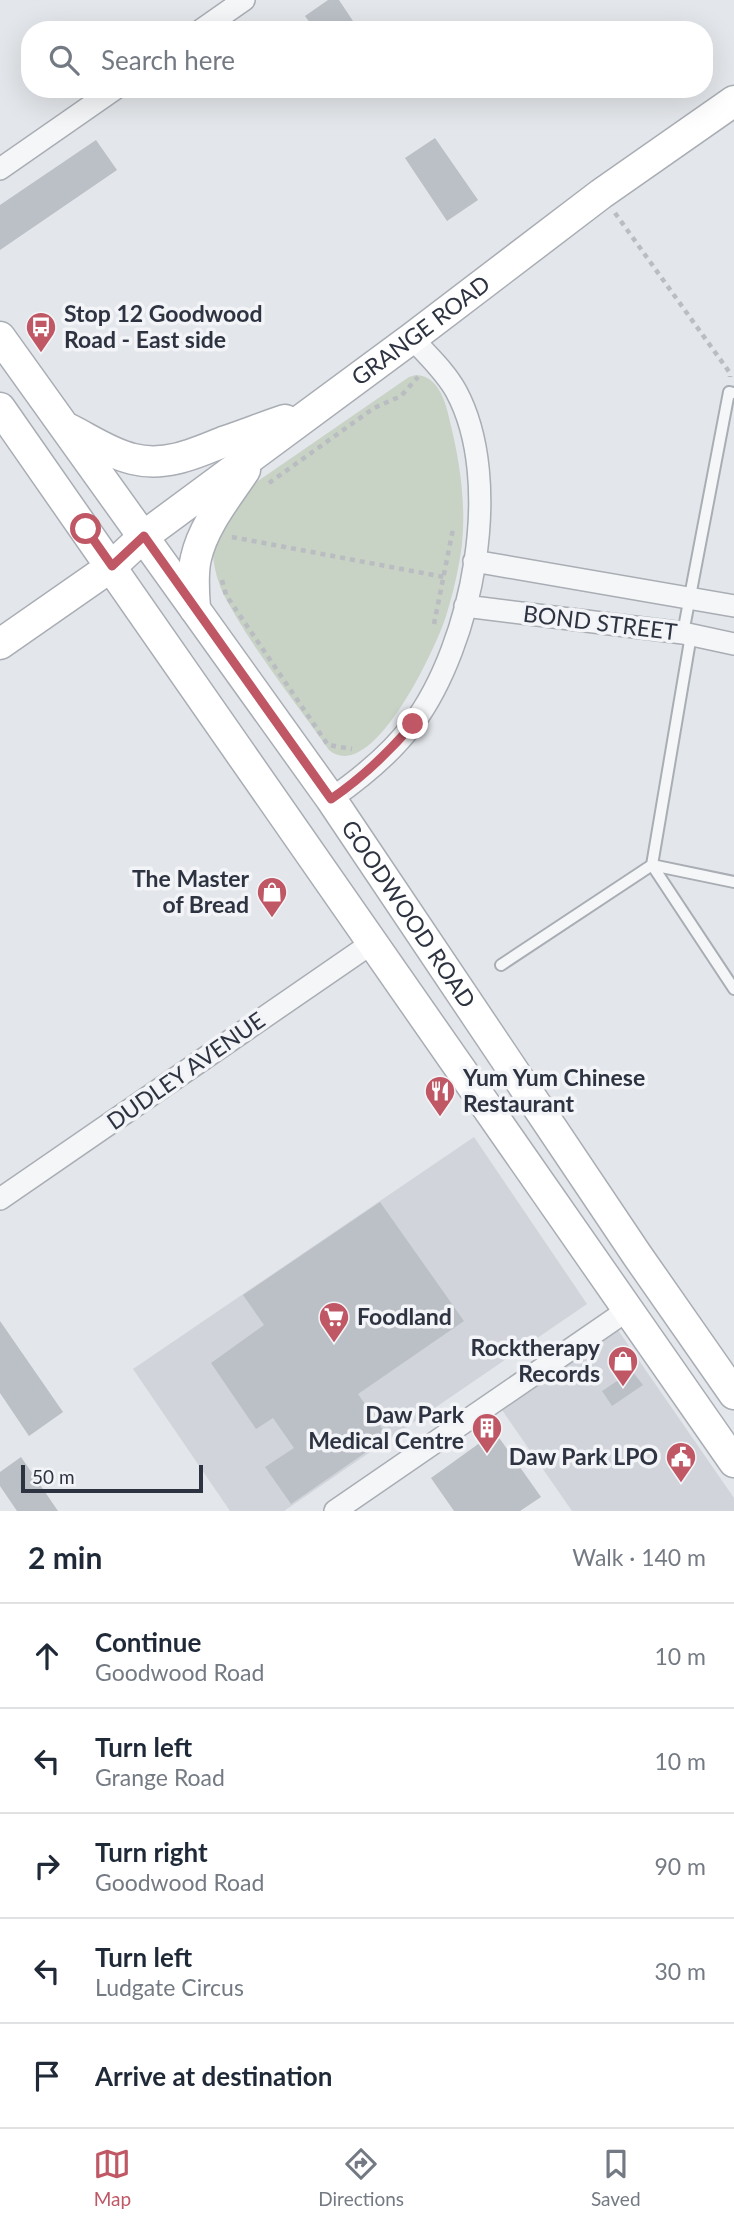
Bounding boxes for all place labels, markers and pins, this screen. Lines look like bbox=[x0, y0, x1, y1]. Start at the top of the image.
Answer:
place label: Stop 12 Goodwood Road - East side bbox=[64, 299, 263, 353]
bus stop icon: Stop 12 Goodwood Road - East side bbox=[24, 310, 58, 354]
place label: The Master of Bread bbox=[132, 864, 249, 918]
shop icon: The Master of Bread bbox=[255, 875, 289, 919]
place label: Yum Yum Chinese Restaurant bbox=[462, 1063, 645, 1117]
restaurant icon: Yum Yum Chinese Restaurant bbox=[423, 1074, 457, 1118]
supermarket icon: Foodland bbox=[317, 1300, 351, 1344]
place label: Foodland bbox=[357, 1302, 452, 1330]
place label: Rocktherapy Records bbox=[471, 1333, 601, 1387]
shop icon: Rocktherapy Records bbox=[606, 1344, 640, 1388]
place label: Daw Park Medical Centre bbox=[308, 1400, 465, 1454]
building icon: Daw Park Medical Centre bbox=[470, 1411, 504, 1455]
public building icon: Daw Park LPO bbox=[664, 1440, 698, 1484]
place label: Daw Park LPO bbox=[509, 1442, 658, 1470]

